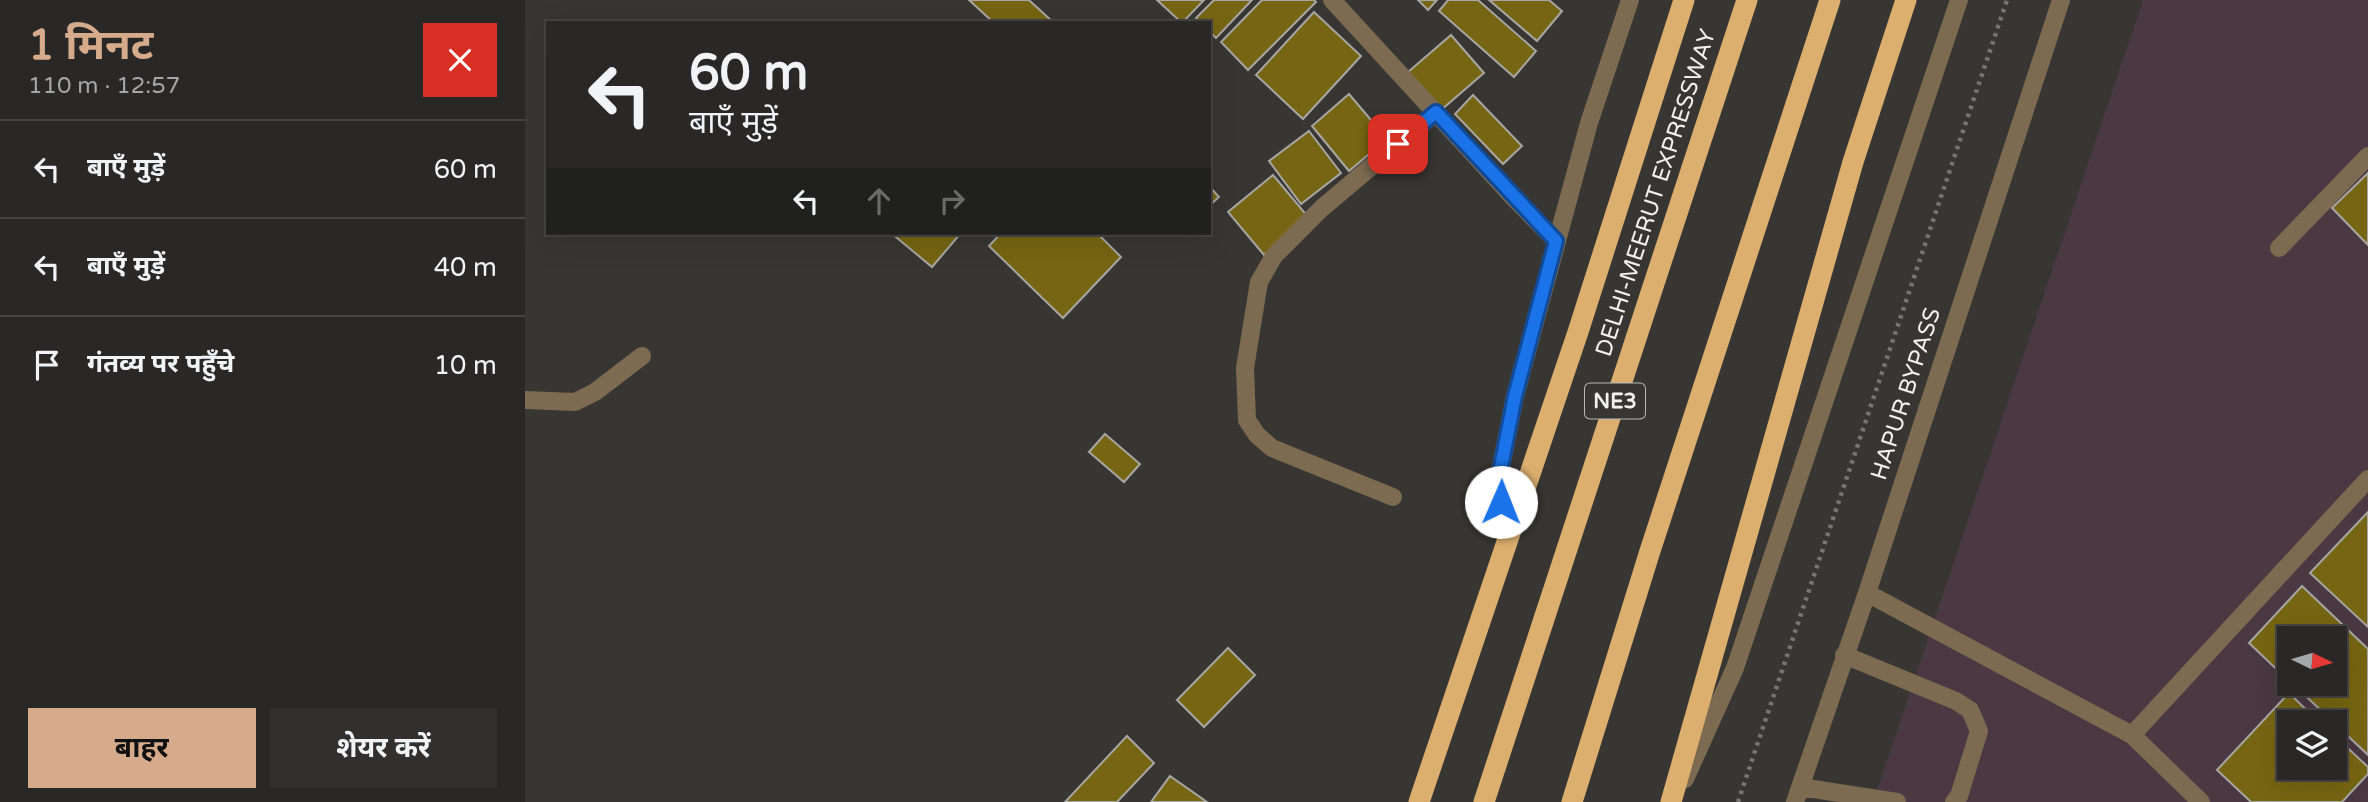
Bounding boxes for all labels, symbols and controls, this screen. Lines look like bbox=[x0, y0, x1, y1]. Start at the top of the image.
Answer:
text: 1 मिनट bbox=[28, 20, 153, 71]
button: close bbox=[423, 23, 497, 97]
street label: DELHI-MEERUT EXPRESSWAY bbox=[1590, 26, 1722, 360]
text: 60 m bbox=[689, 44, 808, 103]
icon: left bbox=[574, 49, 665, 140]
text: 110 m · 12:57 bbox=[28, 72, 180, 100]
text: बाएँ मुड़ें bbox=[689, 104, 778, 142]
pin bbox=[1368, 114, 1428, 174]
icon: arrive bbox=[1379, 125, 1417, 163]
icon: left bbox=[28, 150, 66, 188]
text: बाएँ मुड़ें bbox=[87, 152, 165, 183]
text: 60 m bbox=[434, 154, 497, 185]
icon: left bbox=[787, 182, 825, 220]
icon: ahead bbox=[860, 182, 898, 220]
icon: right bbox=[933, 182, 971, 220]
icon: left bbox=[28, 248, 66, 286]
text: बाएँ मुड़ें bbox=[87, 250, 165, 281]
text: 40 m bbox=[434, 252, 497, 283]
street label: HAPUR BYPASS bbox=[1865, 304, 1947, 484]
icon: arrive bbox=[28, 346, 66, 384]
text: गंतव्य पर पहुँचे bbox=[87, 348, 234, 379]
text: 10 m bbox=[434, 350, 497, 381]
road number: NE3 bbox=[1585, 384, 1645, 418]
position arrow bbox=[1464, 465, 1538, 539]
north arrow bbox=[2277, 626, 2347, 696]
map controls bbox=[2277, 626, 2347, 780]
button: बाहर bbox=[28, 708, 256, 788]
button: शेयर करें bbox=[270, 708, 497, 788]
button: layers bbox=[2277, 710, 2347, 780]

